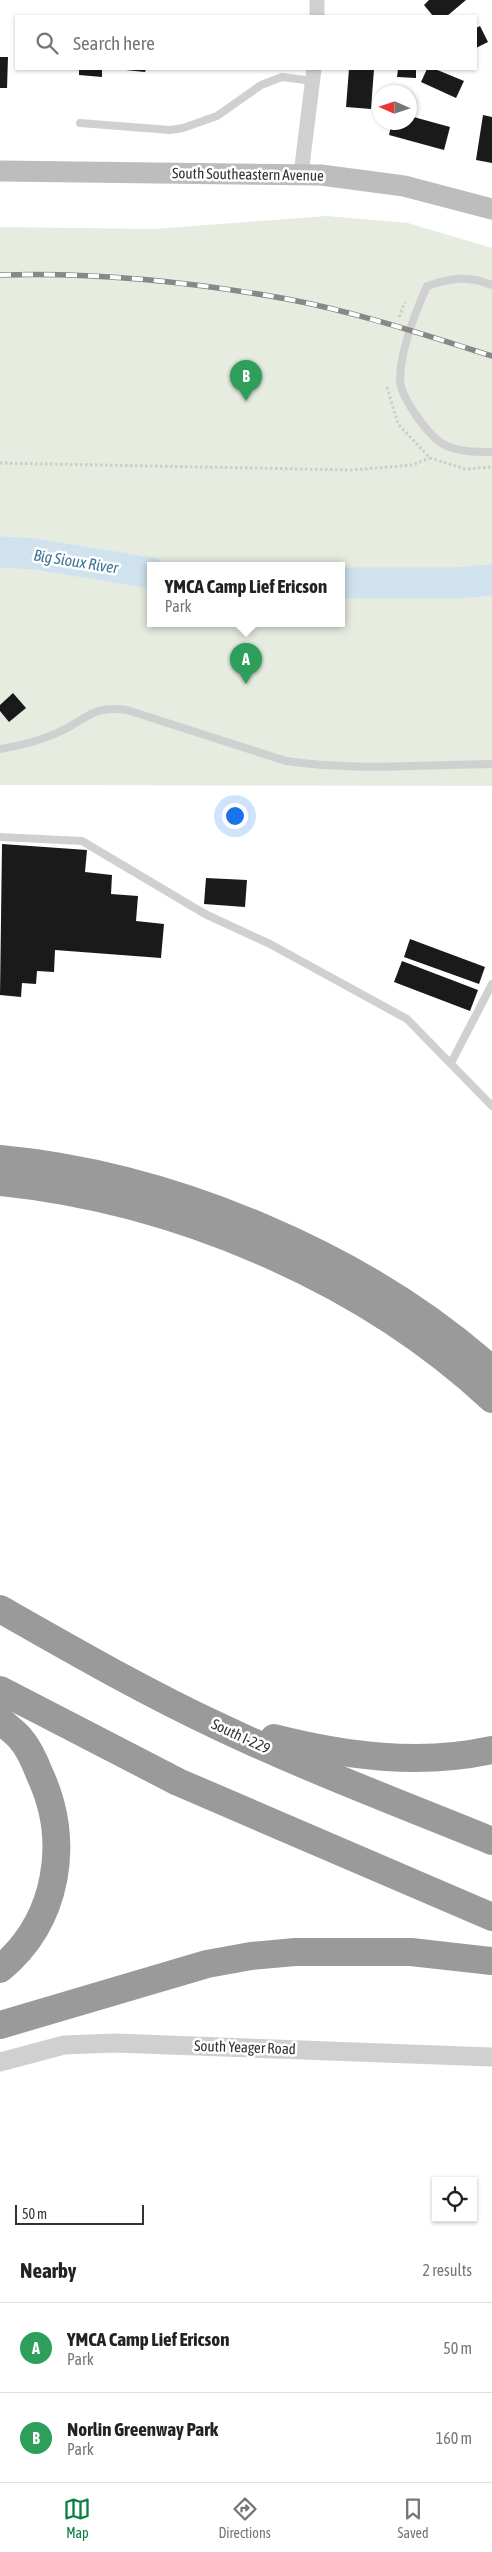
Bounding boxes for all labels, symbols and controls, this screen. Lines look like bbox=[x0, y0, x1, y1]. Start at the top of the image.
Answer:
search box bbox=[15, 15, 477, 70]
icon: search bbox=[33, 29, 61, 57]
text: Search here bbox=[73, 32, 155, 54]
north arrow bbox=[372, 85, 417, 130]
street label: South Southeastern Avenue bbox=[172, 164, 324, 184]
pin: B bbox=[230, 360, 262, 401]
water label: Big Sioux River bbox=[32, 545, 121, 578]
popup bbox=[147, 562, 345, 627]
text: YMCA Camp Lief Ericson bbox=[165, 575, 327, 597]
text: Park bbox=[165, 597, 191, 615]
pin: A bbox=[230, 643, 262, 684]
your location bbox=[222, 803, 248, 829]
street label: South I-229 bbox=[209, 1715, 273, 1757]
street label: South Yeager Road bbox=[194, 2037, 296, 2057]
map controls bbox=[432, 2177, 477, 2222]
button: locate bbox=[432, 2177, 477, 2222]
scale bar bbox=[15, 2202, 144, 2225]
text: 50 m bbox=[22, 2206, 47, 2222]
text: Nearby bbox=[20, 2258, 76, 2282]
text: 2 results bbox=[422, 2261, 472, 2279]
text: YMCA Camp Lief Ericson bbox=[67, 2328, 229, 2350]
text: A bbox=[32, 2339, 40, 2357]
text: 50 m bbox=[443, 2339, 472, 2357]
text: Park bbox=[67, 2350, 94, 2368]
text: Norlin Greenway Park bbox=[67, 2418, 218, 2440]
text: B bbox=[32, 2429, 40, 2447]
text: 160 m bbox=[436, 2429, 472, 2447]
text: Park bbox=[67, 2440, 94, 2458]
tab: Map bbox=[63, 2495, 91, 2541]
tab: Directions bbox=[218, 2495, 271, 2541]
tab: Saved bbox=[398, 2495, 429, 2541]

